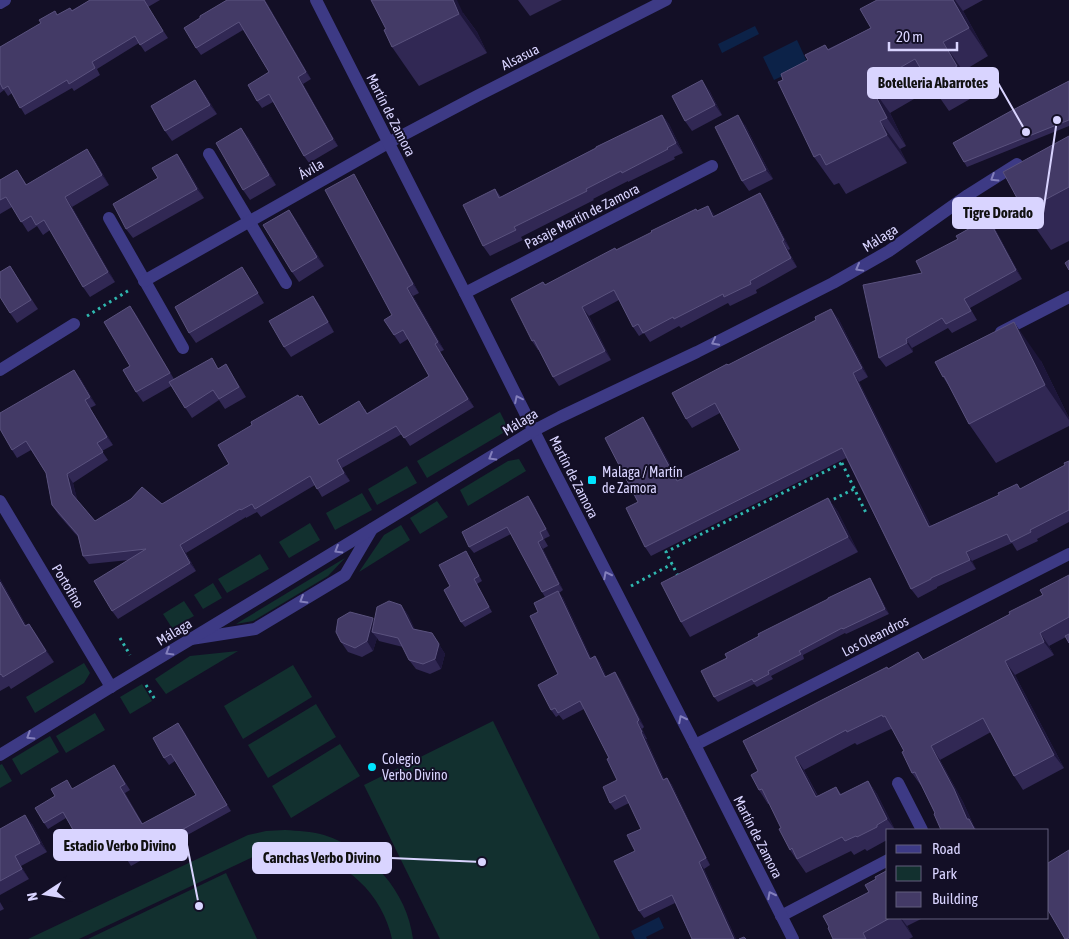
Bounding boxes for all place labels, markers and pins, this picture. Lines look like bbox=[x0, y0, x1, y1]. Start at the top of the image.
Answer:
callout: Botelleria Abarrotes bbox=[868, 68, 998, 98]
callout: Tigre Dorado bbox=[953, 198, 1043, 228]
place label: Malaga / Martín de Zamora bbox=[602, 464, 683, 496]
marker: Malaga / Martín de Zamora bbox=[586, 474, 598, 486]
place label: Colegio Verbo Divino bbox=[382, 751, 447, 783]
marker: Colegio Verbo Divino bbox=[366, 761, 378, 773]
callout: Estadio Verbo Divino bbox=[54, 830, 187, 860]
callout: Canchas Verbo Divino bbox=[253, 843, 391, 873]

